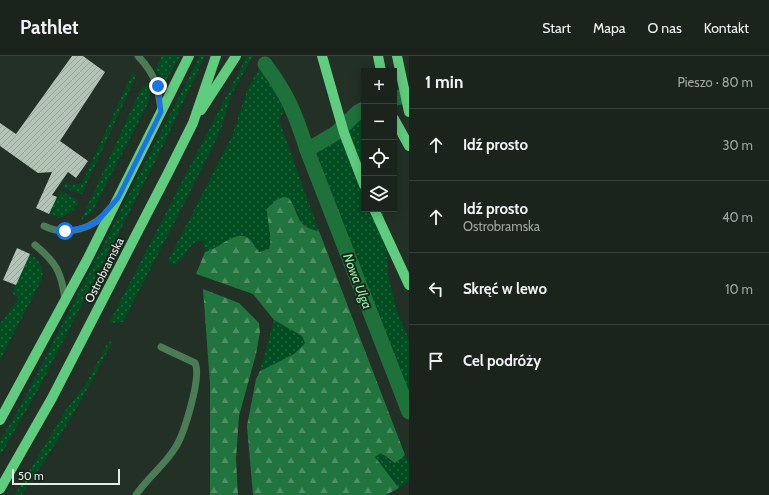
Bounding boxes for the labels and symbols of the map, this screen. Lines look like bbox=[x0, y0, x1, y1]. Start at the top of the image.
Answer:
route end bbox=[149, 77, 167, 95]
route start bbox=[56, 222, 74, 240]
street label: Ostrobramska bbox=[81, 235, 127, 305]
water label: Nowa Ulga bbox=[340, 251, 376, 311]
scale bar bbox=[12, 467, 120, 486]

